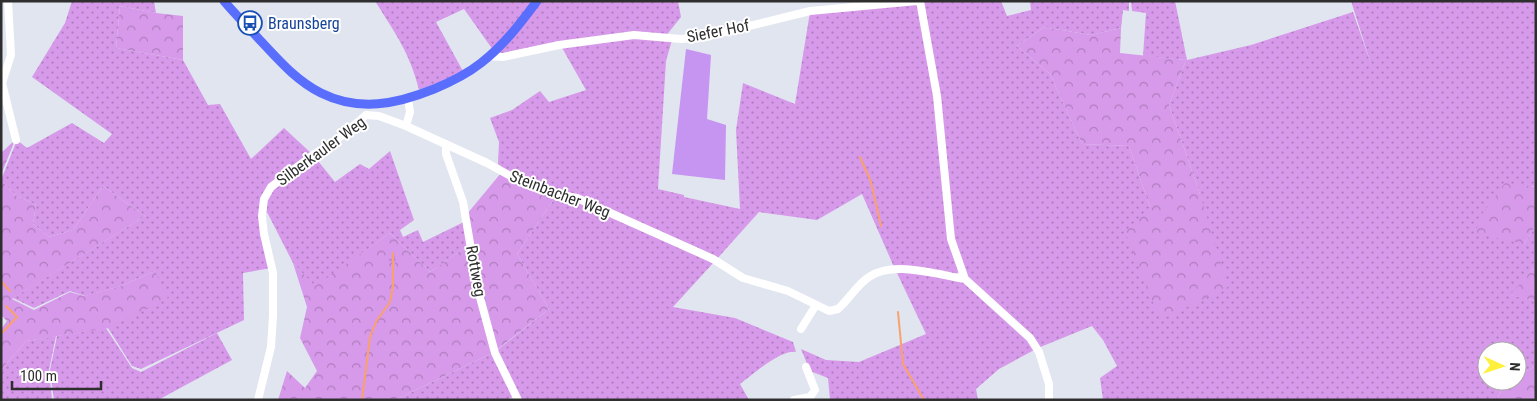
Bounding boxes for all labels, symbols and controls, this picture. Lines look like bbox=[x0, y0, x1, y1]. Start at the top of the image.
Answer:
bus stop icon: Braunsberg bbox=[237, 10, 263, 36]
place label: Braunsberg bbox=[268, 14, 340, 33]
street label: Siefer Hof bbox=[685, 16, 751, 46]
street label: Silberkauler Weg bbox=[273, 112, 369, 190]
street label: Steinbacher Weg bbox=[507, 166, 613, 222]
street label: Rottweg bbox=[462, 244, 490, 298]
north arrow bbox=[1477, 341, 1527, 391]
scale bar bbox=[12, 358, 101, 390]
text: N bbox=[1507, 362, 1523, 371]
text: 100 m bbox=[20, 367, 57, 385]

